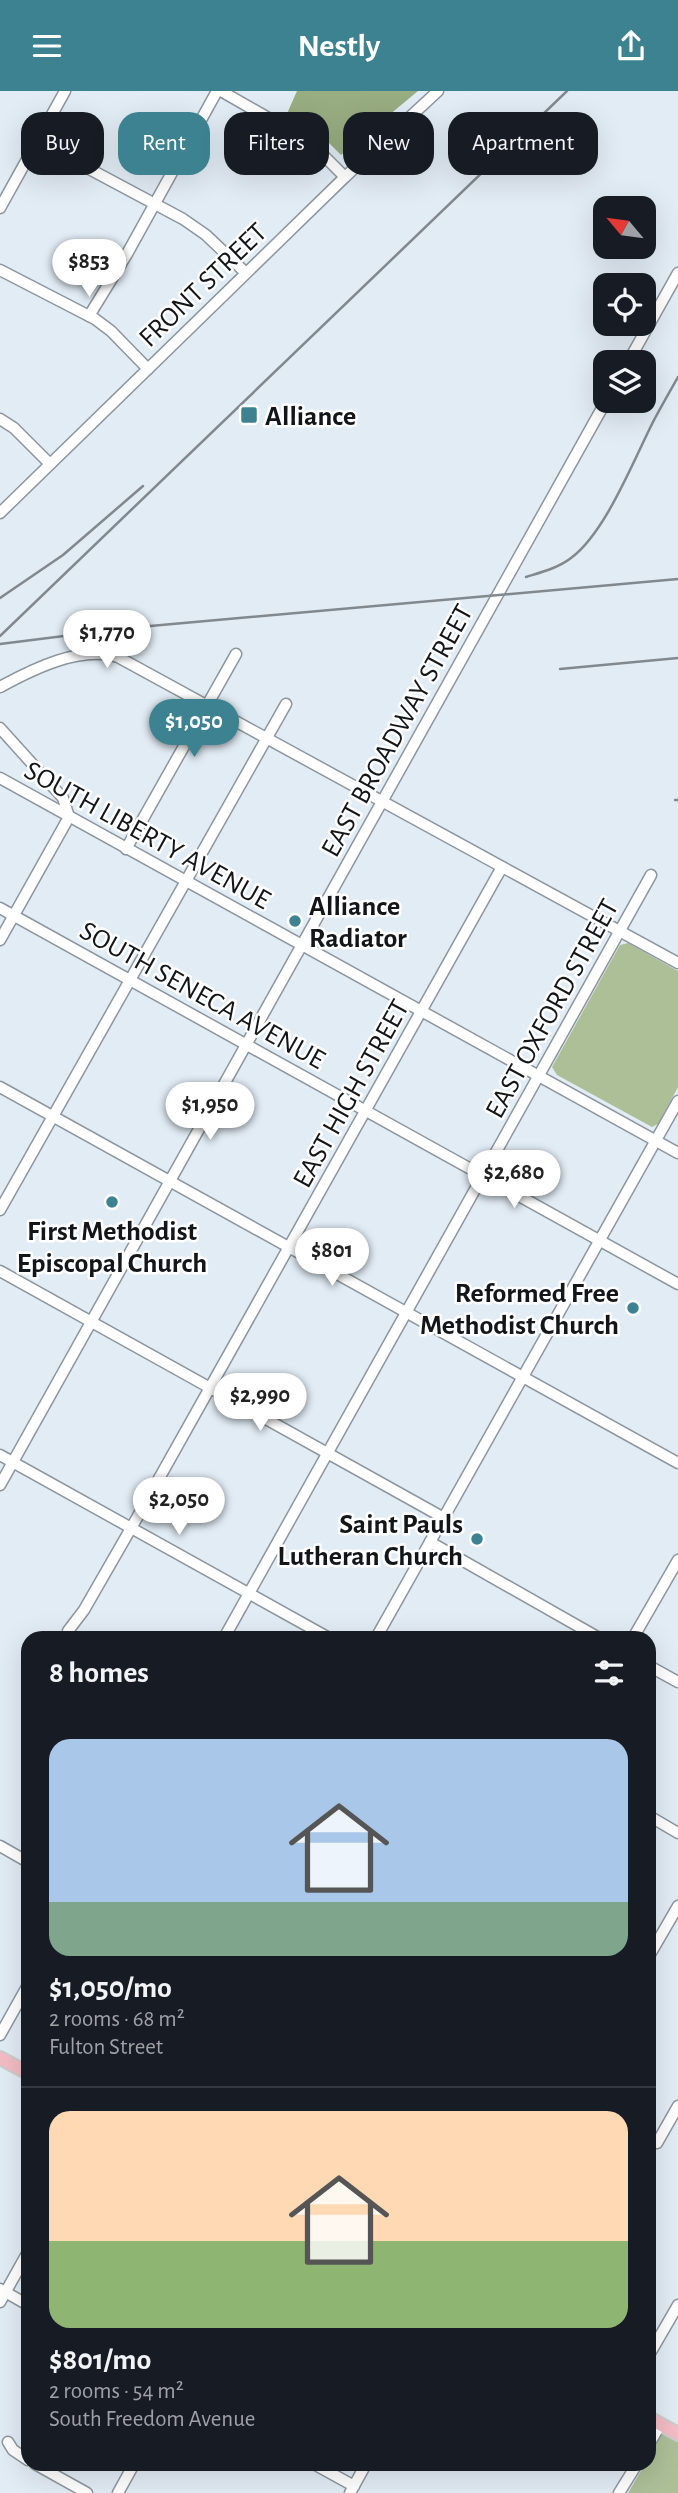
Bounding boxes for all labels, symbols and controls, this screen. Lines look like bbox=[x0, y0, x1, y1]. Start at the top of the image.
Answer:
icon: menu bbox=[28, 27, 66, 65]
icon: share bbox=[612, 27, 650, 65]
text: Nestly bbox=[298, 30, 380, 62]
chip: Buy bbox=[21, 112, 104, 175]
chip: Rent bbox=[118, 112, 210, 175]
chip: Filters bbox=[224, 112, 329, 175]
chip: New bbox=[343, 112, 434, 175]
chip: Apartment bbox=[448, 112, 598, 175]
north arrow bbox=[593, 196, 656, 259]
map controls bbox=[593, 196, 656, 413]
street label: FRONT STREET bbox=[134, 218, 273, 353]
pin: $853 bbox=[48, 239, 130, 299]
text: $853 bbox=[68, 250, 110, 273]
button: locate bbox=[593, 273, 656, 336]
button: layers bbox=[593, 350, 656, 413]
place label: Alliance bbox=[265, 403, 356, 431]
marker: Alliance bbox=[239, 405, 259, 425]
street label: EAST BROADWAY STREET bbox=[317, 600, 479, 862]
pin: $1,770 bbox=[50, 611, 164, 670]
text: $1,770 bbox=[79, 621, 135, 644]
pin: $1,050 bbox=[137, 699, 251, 759]
text: $1,050 bbox=[165, 710, 223, 733]
street label: SOUTH LIBERTY AVENUE bbox=[19, 757, 275, 915]
place label: Alliance Radiator bbox=[309, 893, 407, 953]
street label: EAST OXFORD STREET bbox=[481, 895, 625, 1123]
marker: Alliance Radiator bbox=[287, 913, 303, 929]
street label: SOUTH SENECA AVENUE bbox=[75, 917, 329, 1075]
street label: EAST HIGH STREET bbox=[289, 995, 415, 1193]
pin: $1,950 bbox=[153, 1083, 267, 1142]
text: $1,950 bbox=[182, 1093, 238, 1116]
pin: $2,680 bbox=[457, 1151, 571, 1210]
text: $2,680 bbox=[484, 1161, 544, 1184]
marker: First Methodist Episcopal Church bbox=[104, 1194, 120, 1210]
place label: First Methodist Episcopal Church bbox=[17, 1218, 207, 1278]
pin: $801 bbox=[291, 1229, 373, 1288]
text: $801 bbox=[311, 1239, 353, 1262]
place label: Reformed Free Methodist Church bbox=[420, 1280, 619, 1340]
marker: Reformed Free Methodist Church bbox=[625, 1300, 641, 1316]
pin: $2,990 bbox=[203, 1373, 317, 1433]
text: $2,990 bbox=[230, 1384, 290, 1407]
pin: $2,050 bbox=[122, 1477, 236, 1537]
text: $2,050 bbox=[149, 1488, 209, 1511]
place label: Saint Pauls Lutheran Church bbox=[278, 1511, 463, 1571]
marker: Saint Pauls Lutheran Church bbox=[469, 1531, 485, 1547]
icon: filters bbox=[590, 1654, 628, 1692]
text: 8 homes bbox=[49, 1658, 149, 1688]
icon: home bbox=[276, 1785, 402, 1911]
text: $1,050/mo bbox=[49, 1973, 172, 2003]
text: 2 rooms · 68 m² bbox=[49, 2008, 185, 2031]
text: Fulton Street bbox=[49, 2036, 163, 2059]
icon: home bbox=[276, 2157, 402, 2283]
text: $801/mo bbox=[49, 2345, 151, 2375]
text: 2 rooms · 54 m² bbox=[49, 2380, 184, 2403]
text: South Freedom Avenue bbox=[49, 2408, 255, 2431]

